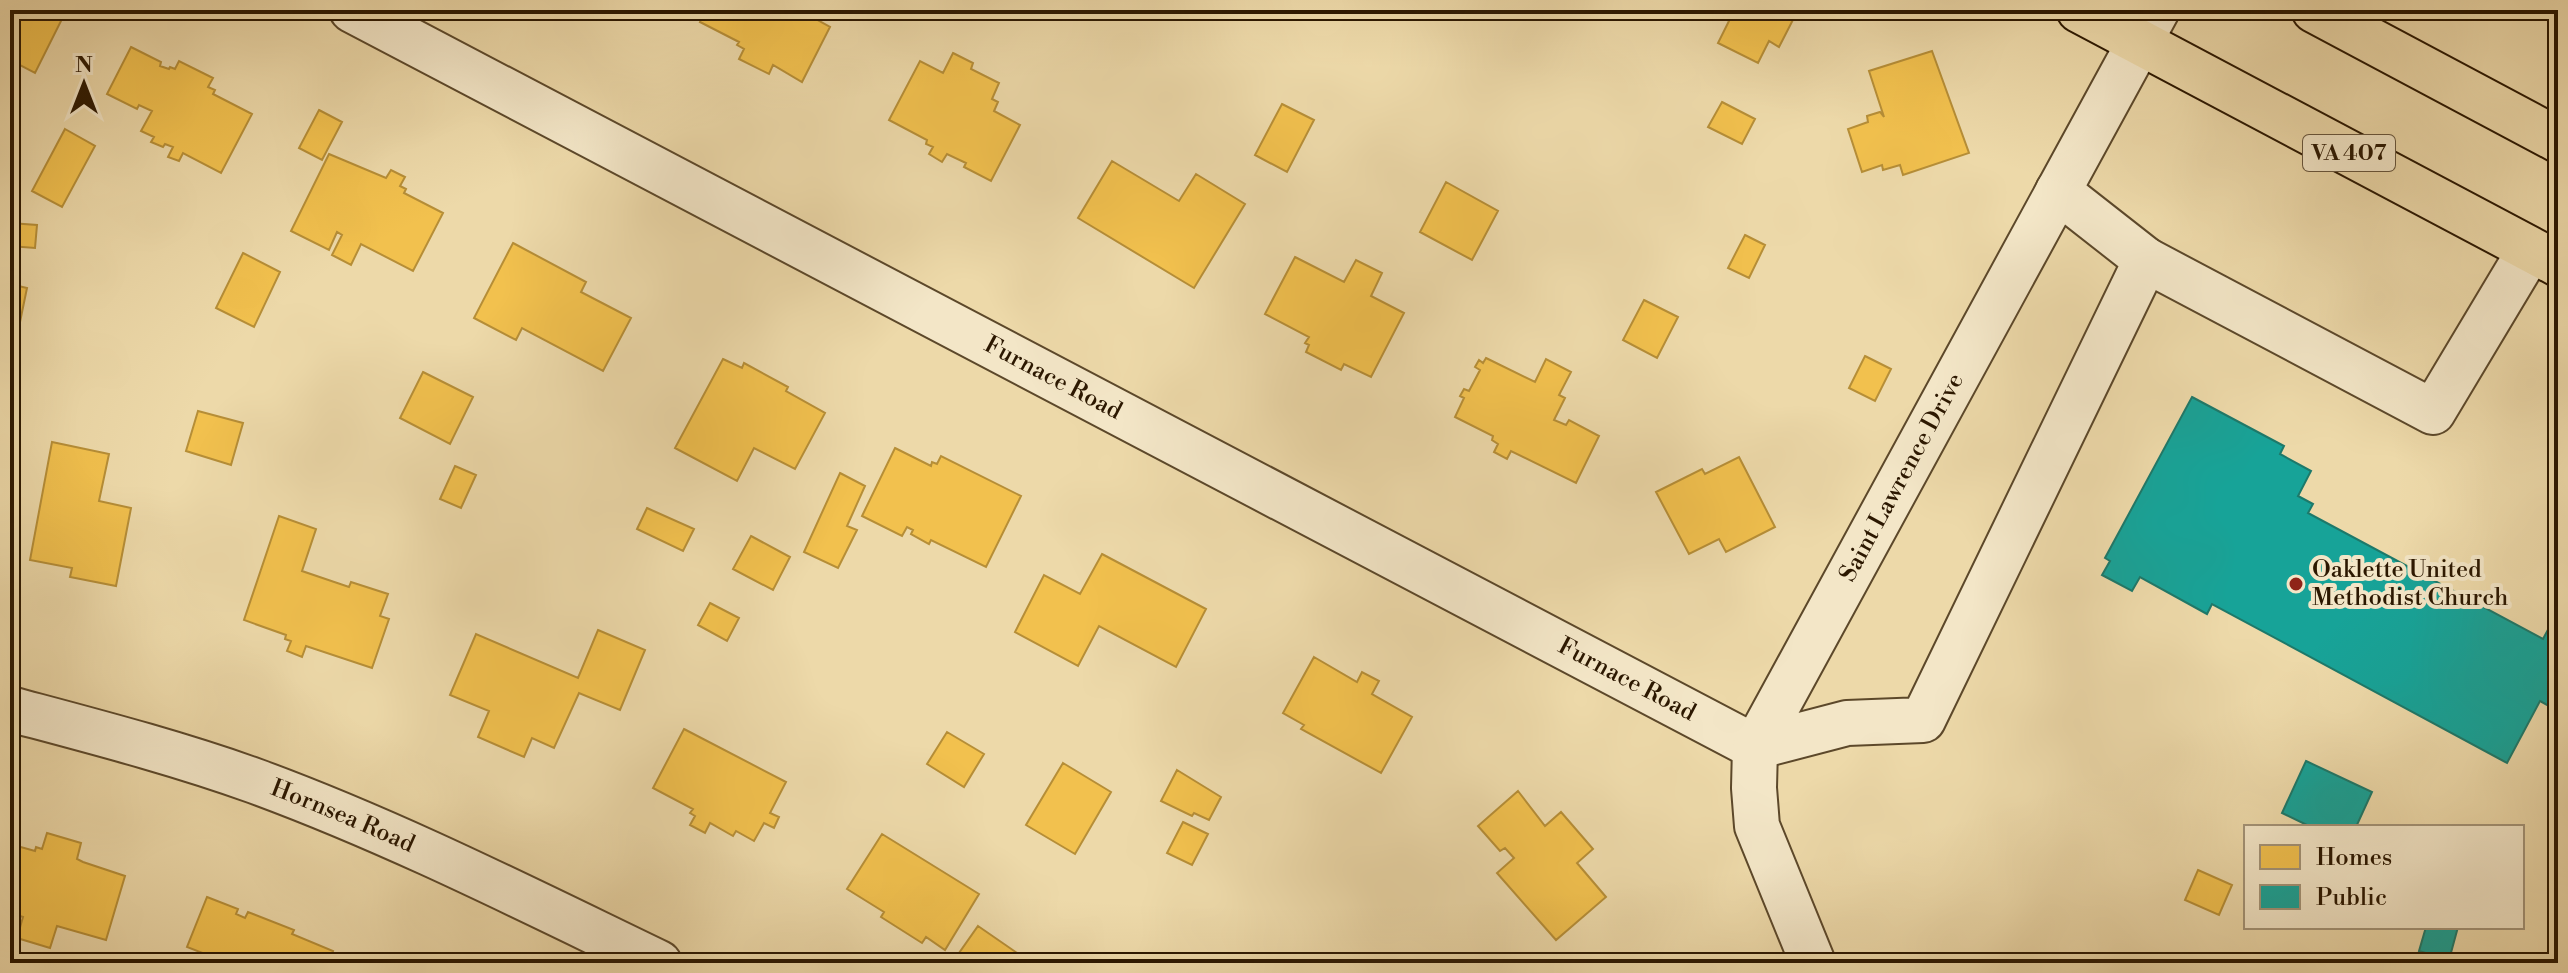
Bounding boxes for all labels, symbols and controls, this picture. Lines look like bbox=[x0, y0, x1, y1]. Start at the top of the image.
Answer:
north arrow bbox=[44, 44, 124, 124]
text: N bbox=[75, 52, 93, 79]
road number: VA 407 bbox=[2303, 135, 2395, 171]
street label: Furnace Road bbox=[979, 330, 1127, 427]
street label: Saint Lawrence Drive bbox=[1833, 368, 1971, 587]
place label: Oaklette United Methodist Church bbox=[2312, 555, 2508, 613]
marker: Oaklette United Methodist Church bbox=[2287, 575, 2305, 593]
street label: Furnace Road bbox=[1553, 631, 1701, 728]
street label: Hornsea Road bbox=[266, 773, 420, 860]
legend bbox=[2244, 825, 2524, 929]
text: Homes bbox=[2316, 843, 2392, 873]
text: Public bbox=[2316, 883, 2387, 913]

